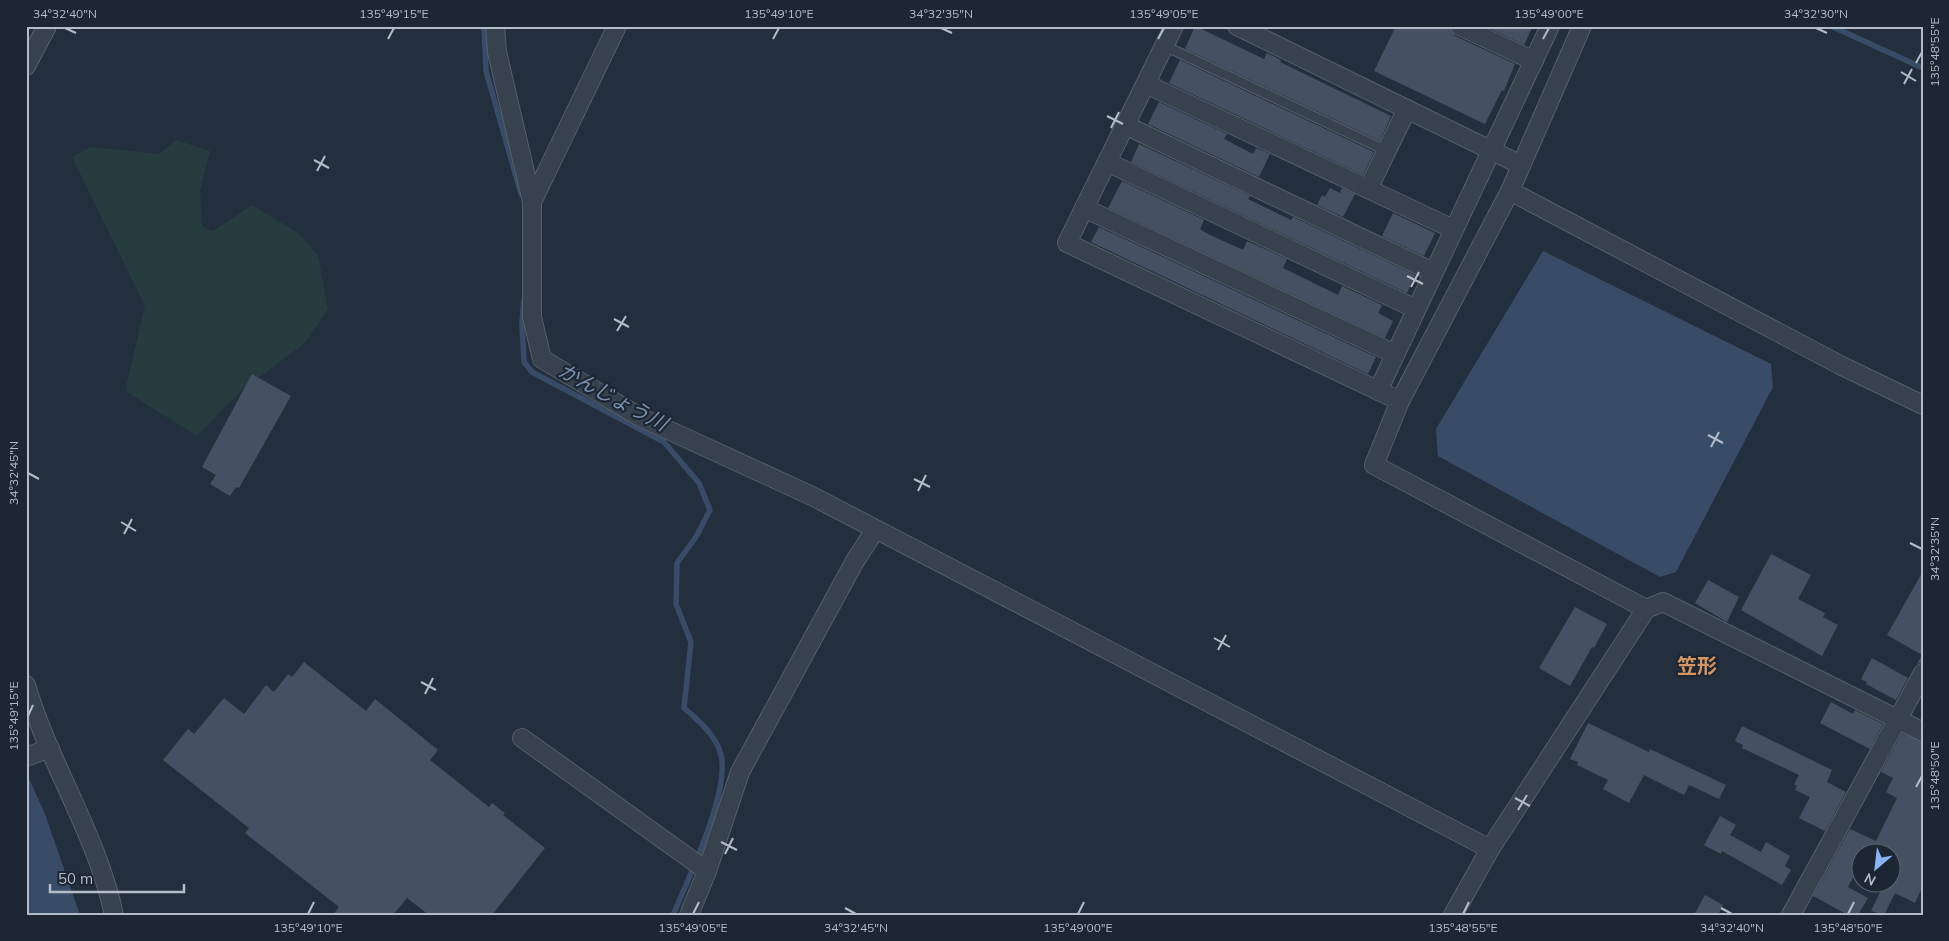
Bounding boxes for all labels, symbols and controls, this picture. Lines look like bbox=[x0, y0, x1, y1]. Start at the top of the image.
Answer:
text: 34°32'40"N bbox=[33, 6, 97, 21]
text: 135°49'15"E bbox=[359, 6, 429, 21]
text: 135°49'10"E bbox=[744, 6, 814, 21]
text: 34°32'35"N bbox=[909, 6, 973, 21]
text: 135°49'05"E bbox=[1129, 6, 1199, 21]
text: 135°49'00"E bbox=[1514, 6, 1584, 21]
text: 34°32'30"N bbox=[1784, 6, 1848, 21]
text: 135°48'55"E bbox=[1927, 17, 1942, 87]
water label: かんじょう川 bbox=[554, 357, 674, 437]
text: 34°32'45"N bbox=[6, 441, 21, 505]
text: 34°32'35"N bbox=[1927, 517, 1942, 581]
district label: 笠形 bbox=[1677, 653, 1717, 678]
text: 135°49'15"E bbox=[6, 681, 21, 751]
text: 135°48'50"E bbox=[1927, 741, 1942, 811]
north arrow bbox=[1852, 844, 1902, 894]
scale bar bbox=[50, 861, 184, 893]
text: 50 m bbox=[58, 869, 93, 888]
text: N bbox=[1861, 869, 1879, 890]
text: 135°49'10"E bbox=[273, 920, 343, 935]
text: 135°49'05"E bbox=[658, 920, 728, 935]
text: 34°32'45"N bbox=[824, 920, 888, 935]
text: 135°49'00"E bbox=[1043, 920, 1113, 935]
text: 135°48'55"E bbox=[1428, 920, 1498, 935]
text: 34°32'40"N bbox=[1700, 920, 1764, 935]
text: 135°48'50"E bbox=[1813, 920, 1883, 935]

